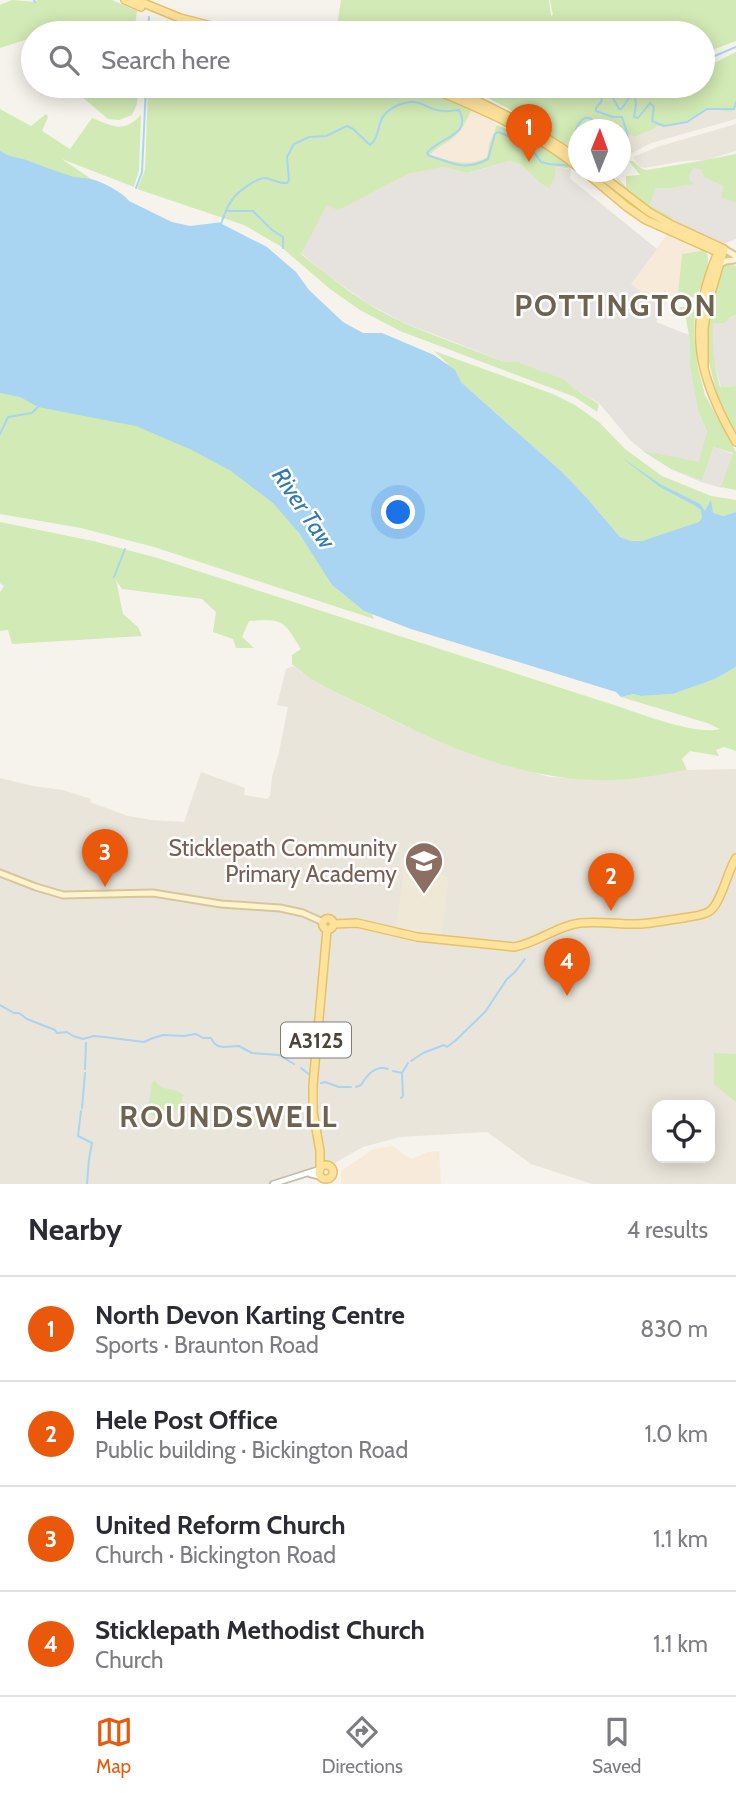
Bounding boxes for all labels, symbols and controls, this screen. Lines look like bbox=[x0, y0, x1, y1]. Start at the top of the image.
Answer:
search box bbox=[21, 21, 715, 98]
icon: search bbox=[45, 41, 83, 79]
text: Search here bbox=[101, 44, 230, 76]
pin: 1 bbox=[506, 104, 552, 162]
north arrow bbox=[568, 119, 631, 182]
district label: POTTINGTON bbox=[514, 287, 718, 324]
water label: River Taw bbox=[266, 462, 342, 555]
your location bbox=[381, 495, 415, 529]
pin: 3 bbox=[82, 829, 128, 887]
place label: Sticklepath Community Primary Academy bbox=[168, 834, 397, 888]
school or university icon: Sticklepath Community Primary Academy bbox=[403, 840, 445, 895]
pin: 2 bbox=[588, 853, 634, 911]
pin: 4 bbox=[544, 938, 590, 996]
road number: A3125 bbox=[281, 1023, 351, 1058]
district label: ROUNDSWELL bbox=[119, 1098, 339, 1135]
map controls bbox=[652, 1100, 715, 1163]
button: locate bbox=[652, 1100, 715, 1163]
text: Nearby bbox=[28, 1211, 122, 1248]
text: 4 results bbox=[627, 1216, 708, 1244]
text: North Devon Karting Centre bbox=[95, 1299, 405, 1331]
text: 1 bbox=[47, 1315, 55, 1343]
text: 830 m bbox=[640, 1315, 708, 1343]
text: Sports · Braunton Road bbox=[95, 1331, 319, 1359]
text: Hele Post Office bbox=[95, 1404, 278, 1436]
text: 2 bbox=[45, 1420, 57, 1448]
text: 1.0 km bbox=[644, 1420, 708, 1448]
text: Public building · Bickington Road bbox=[95, 1436, 408, 1464]
text: United Reform Church bbox=[95, 1509, 346, 1541]
text: 3 bbox=[45, 1525, 57, 1553]
text: 1.1 km bbox=[653, 1525, 708, 1553]
text: Church · Bickington Road bbox=[95, 1541, 336, 1569]
text: Sticklepath Methodist Church bbox=[95, 1614, 425, 1646]
text: 4 bbox=[44, 1630, 58, 1658]
text: 1.1 km bbox=[653, 1630, 708, 1658]
text: Church bbox=[95, 1646, 164, 1674]
tab: Map bbox=[95, 1713, 133, 1778]
tab: Directions bbox=[322, 1713, 403, 1778]
tab: Saved bbox=[592, 1713, 641, 1778]

